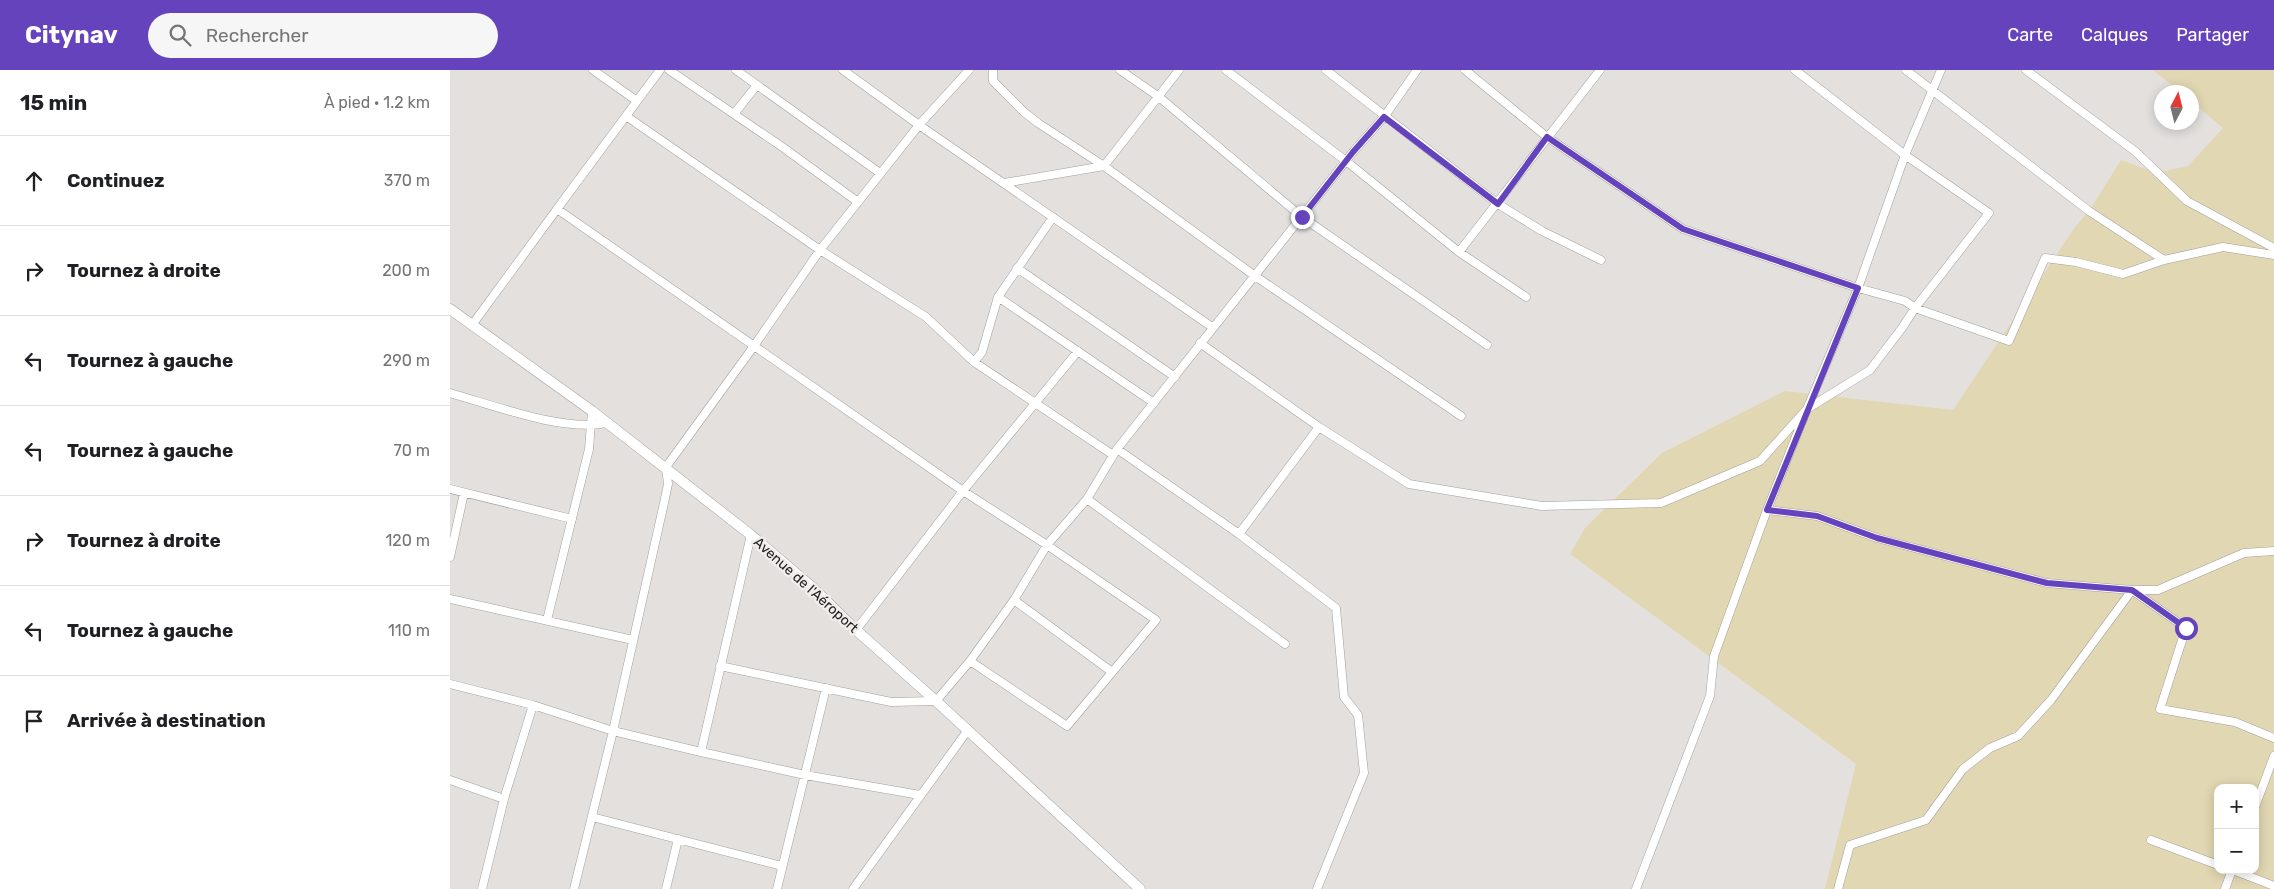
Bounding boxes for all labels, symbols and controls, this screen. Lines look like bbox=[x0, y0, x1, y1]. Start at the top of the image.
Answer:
search box bbox=[148, 13, 498, 58]
text: Citynav bbox=[25, 21, 118, 49]
icon: search bbox=[166, 21, 194, 49]
text: Rechercher bbox=[206, 24, 308, 47]
text: Carte bbox=[2007, 24, 2053, 46]
text: Calques bbox=[2081, 24, 2148, 46]
text: Partager bbox=[2176, 24, 2249, 46]
north arrow bbox=[2154, 85, 2199, 130]
text: 15 min bbox=[20, 90, 87, 115]
text: À pied · 1.2 km bbox=[324, 93, 430, 112]
icon: ahead bbox=[20, 167, 48, 195]
text: Continuez bbox=[67, 169, 165, 192]
text: 370 m bbox=[384, 171, 430, 190]
route end bbox=[1291, 206, 1314, 229]
icon: right bbox=[20, 257, 48, 285]
text: Tournez à droite bbox=[67, 259, 221, 282]
text: 200 m bbox=[382, 261, 430, 280]
icon: left bbox=[20, 347, 48, 375]
text: Tournez à gauche bbox=[67, 349, 233, 372]
text: 290 m bbox=[383, 351, 430, 370]
icon: left bbox=[20, 437, 48, 465]
text: Tournez à gauche bbox=[67, 439, 233, 462]
text: 70 m bbox=[393, 441, 430, 460]
icon: right bbox=[20, 527, 48, 555]
text: Tournez à droite bbox=[67, 529, 221, 552]
text: 120 m bbox=[385, 531, 430, 550]
street label: Avenue de l'Aéroport bbox=[750, 533, 862, 637]
icon: left bbox=[20, 617, 48, 645]
route start bbox=[2175, 617, 2198, 640]
text: Tournez à gauche bbox=[67, 619, 233, 642]
text: 110 m bbox=[388, 621, 430, 640]
icon: arrive bbox=[20, 707, 48, 735]
text: Arrivée à destination bbox=[67, 709, 266, 732]
map controls bbox=[2214, 784, 2259, 874]
button: + bbox=[2214, 784, 2259, 829]
button: − bbox=[2214, 829, 2259, 874]

